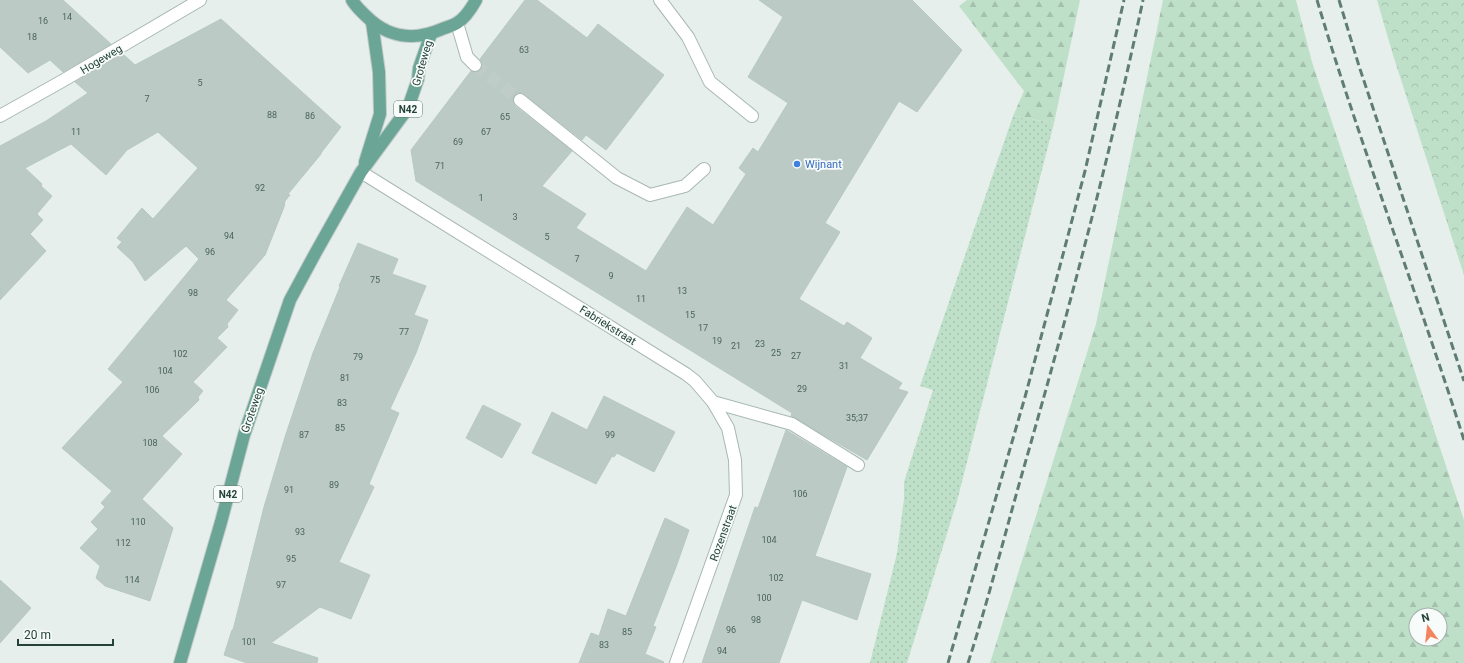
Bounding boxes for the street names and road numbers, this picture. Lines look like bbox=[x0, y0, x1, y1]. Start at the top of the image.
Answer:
street label: Groteweg bbox=[410, 39, 435, 88]
street label: Hogeweg bbox=[78, 42, 124, 77]
road number: N42 bbox=[394, 101, 422, 117]
street label: Fabriekstraat bbox=[577, 303, 639, 348]
street label: Groteweg bbox=[239, 386, 266, 435]
road number: N42 bbox=[214, 486, 242, 502]
street label: Rozenstraat bbox=[707, 503, 740, 563]

